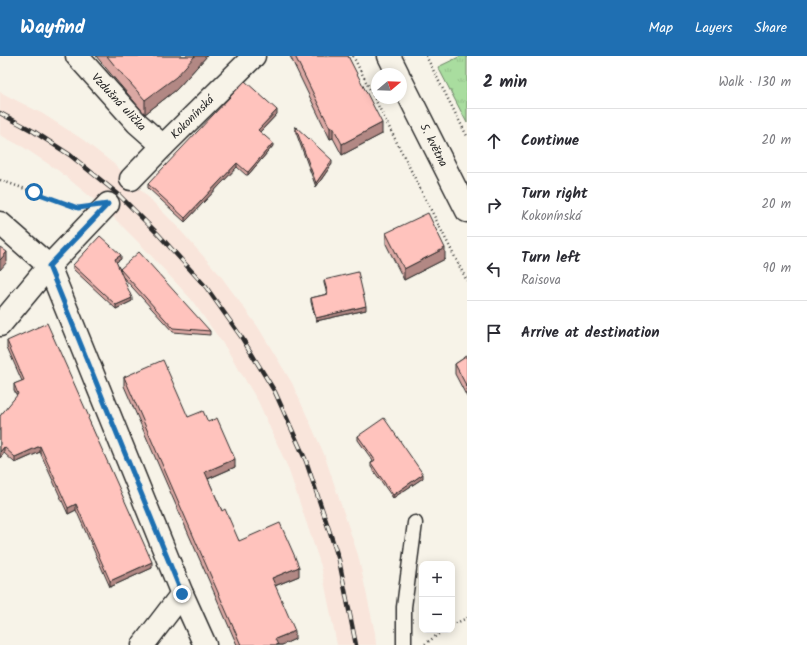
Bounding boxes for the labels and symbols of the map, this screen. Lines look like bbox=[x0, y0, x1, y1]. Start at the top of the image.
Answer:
north arrow bbox=[371, 68, 407, 104]
street label: Vzdušná ulička bbox=[87, 69, 151, 136]
street label: Kokonínská bbox=[166, 90, 220, 144]
street label: 5. května bbox=[414, 120, 453, 171]
route start bbox=[25, 183, 43, 201]
route end bbox=[173, 585, 191, 603]

